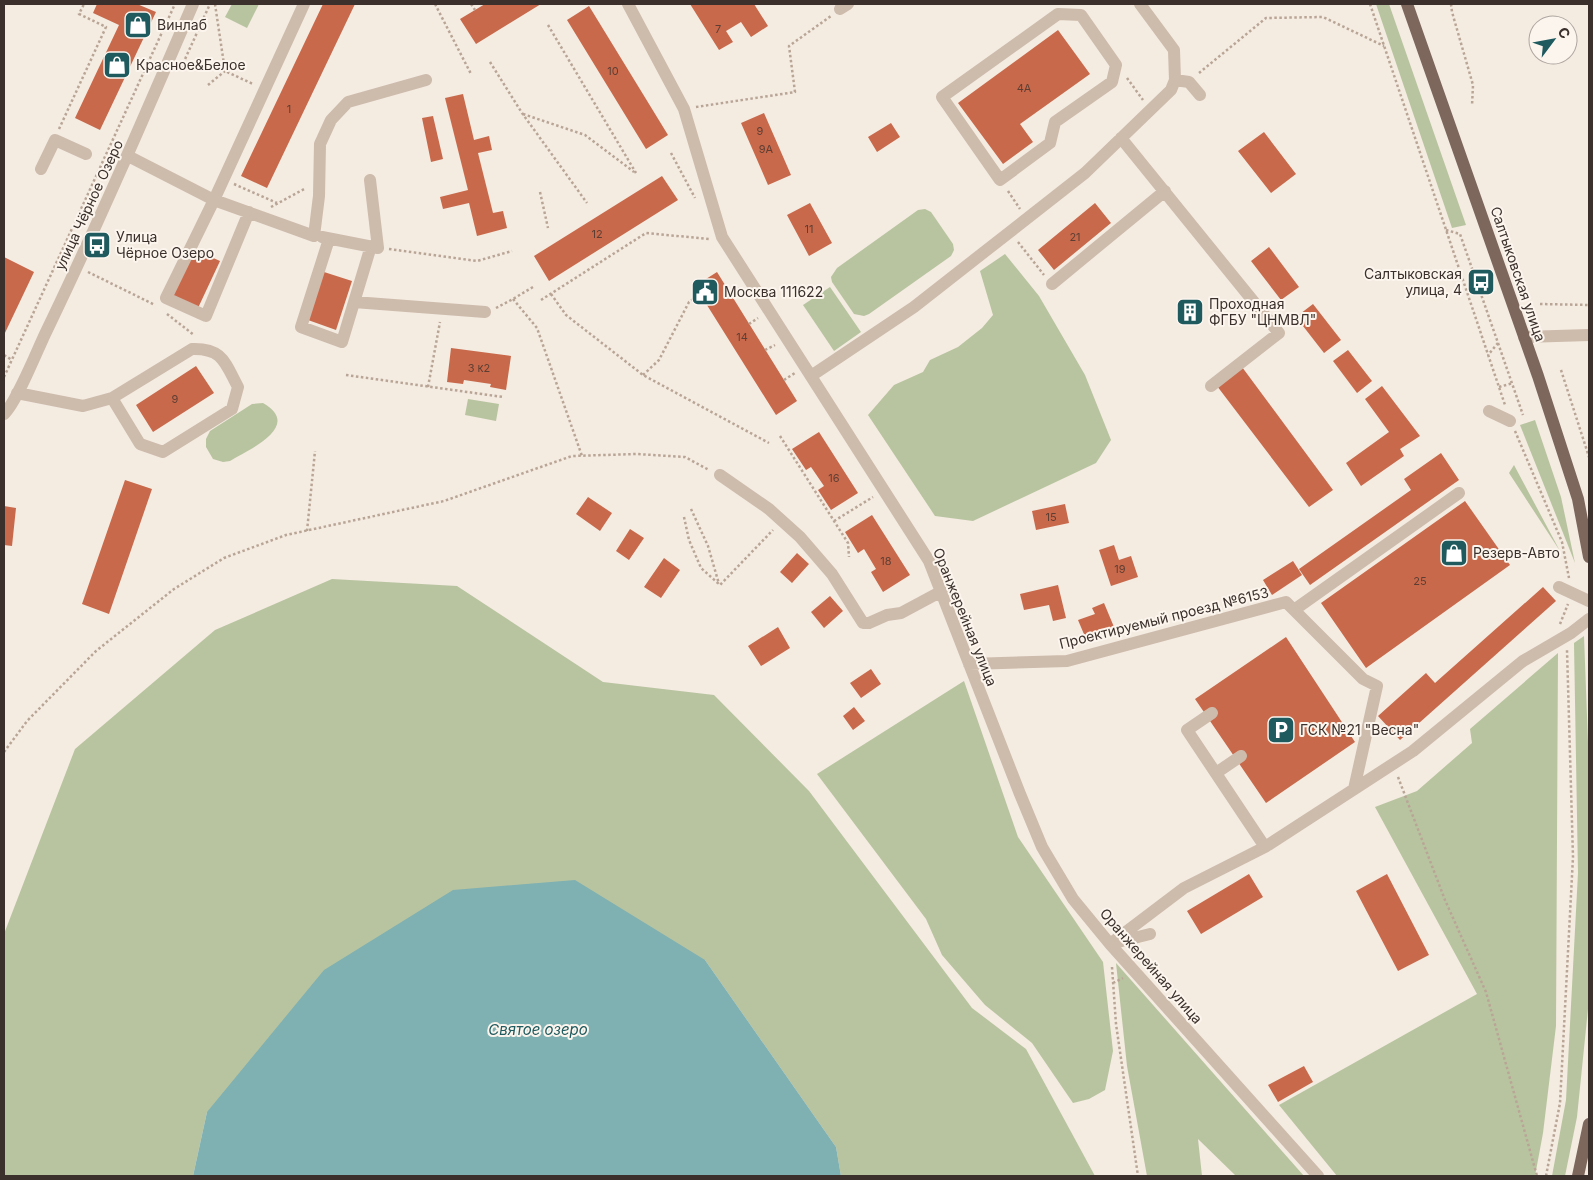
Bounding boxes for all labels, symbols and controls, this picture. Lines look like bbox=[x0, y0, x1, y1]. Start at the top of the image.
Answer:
shop icon: Винлаб bbox=[123, 10, 153, 40]
north arrow bbox=[1528, 15, 1578, 65]
place label: Винлаб bbox=[157, 16, 207, 33]
house number: 7 bbox=[715, 22, 721, 36]
text: С bbox=[1554, 24, 1574, 42]
shop icon: Красное&Белое bbox=[102, 50, 132, 80]
place label: Красное&Белое bbox=[136, 56, 246, 73]
house number: 10 bbox=[607, 64, 619, 78]
house number: 4А bbox=[1017, 81, 1032, 95]
house number: 1 bbox=[287, 102, 291, 116]
house number: 9 bbox=[757, 124, 764, 138]
street label: улица Чёрное Озеро bbox=[51, 137, 126, 273]
house number: 9А bbox=[759, 142, 774, 156]
street label: Салтыковская улица bbox=[1487, 204, 1550, 344]
house number: 11 bbox=[805, 222, 813, 236]
house number: 12 bbox=[591, 227, 603, 241]
place label: Улица Чёрное Озеро bbox=[116, 228, 214, 261]
bus stop icon: Улица Чёрное Озеро bbox=[82, 230, 112, 260]
house number: 21 bbox=[1069, 230, 1081, 244]
place label: Салтыковская улица, 4 bbox=[1364, 265, 1462, 298]
bus stop icon: Салтыковская улица, 4 bbox=[1466, 267, 1496, 297]
public building icon: Москва 111622 bbox=[690, 277, 720, 307]
place label: Москва 111622 bbox=[724, 283, 823, 300]
place label: Проходная ФГБУ "ЦНМВЛ" bbox=[1209, 295, 1316, 328]
building icon: Проходная ФГБУ "ЦНМВЛ" bbox=[1175, 297, 1205, 327]
house number: 14 bbox=[736, 330, 748, 344]
house number: 3 к2 bbox=[468, 361, 490, 375]
house number: 9 bbox=[172, 392, 179, 406]
house number: 16 bbox=[828, 471, 840, 485]
house number: 15 bbox=[1045, 510, 1057, 524]
shop icon: Резерв-Авто bbox=[1439, 538, 1469, 568]
place label: Резерв-Авто bbox=[1473, 544, 1560, 561]
street label: Оранжерейная улица bbox=[930, 545, 1001, 688]
house number: 18 bbox=[880, 554, 892, 568]
house number: 19 bbox=[1114, 562, 1126, 576]
house number: 25 bbox=[1413, 574, 1427, 588]
street label: Проектируемый проезд №6153 bbox=[1057, 583, 1270, 652]
parking icon: ГСК №21 "Весна" bbox=[1266, 715, 1296, 745]
place label: ГСК №21 "Весна" bbox=[1300, 721, 1419, 738]
street label: Оранжерейная улица bbox=[1097, 904, 1206, 1027]
water label: Святое озеро bbox=[488, 1020, 588, 1039]

